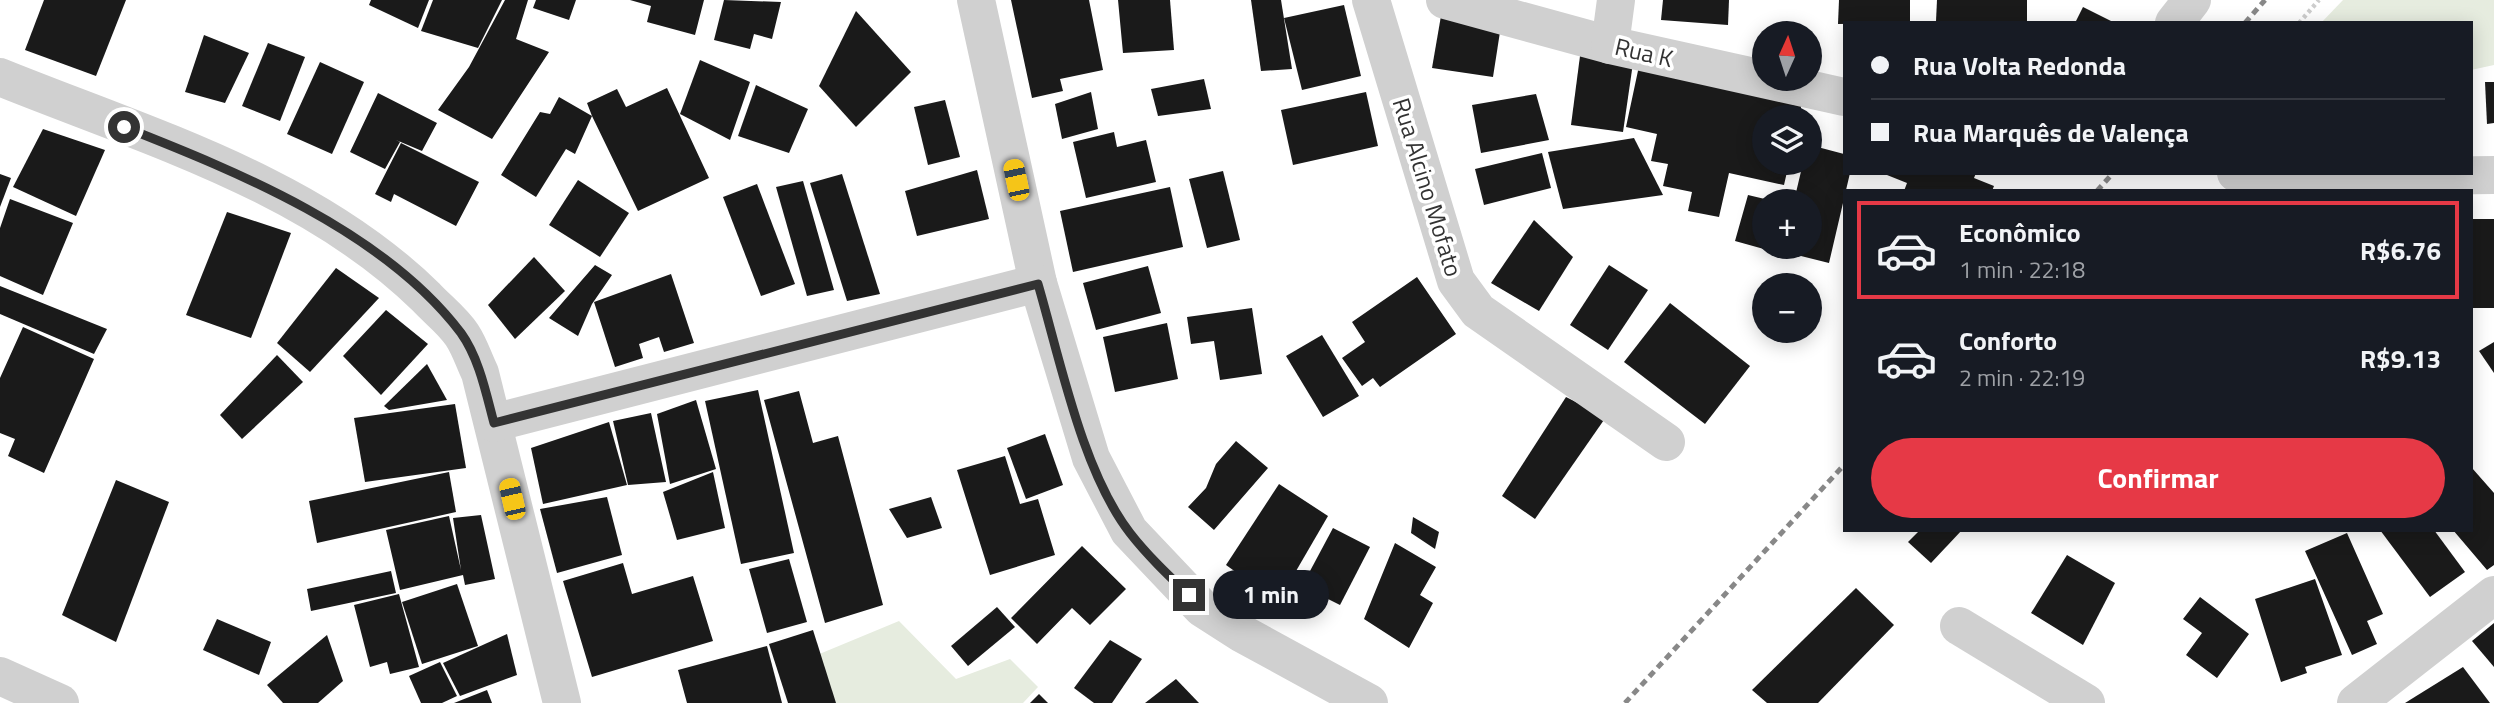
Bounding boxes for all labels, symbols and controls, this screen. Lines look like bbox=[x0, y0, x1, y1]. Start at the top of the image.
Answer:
north arrow bbox=[1752, 21, 1822, 91]
map controls bbox=[1752, 21, 1822, 343]
street label: Rua K bbox=[1611, 28, 1677, 76]
text: Rua Volta Redonda bbox=[1913, 46, 2126, 85]
street label: Rua Alcino Mofato bbox=[1384, 93, 1472, 281]
button: layers bbox=[1752, 105, 1822, 175]
route start bbox=[108, 111, 140, 143]
text: Rua Marquês de Valença bbox=[1913, 113, 2189, 152]
car bbox=[1002, 157, 1031, 203]
button: + bbox=[1752, 189, 1822, 259]
text: Econômico bbox=[1959, 213, 2081, 252]
icon: car bbox=[1875, 219, 1938, 282]
text: R$6.76 bbox=[2360, 231, 2441, 270]
text: 1 min · 22:18 bbox=[1959, 252, 2085, 287]
button: − bbox=[1752, 273, 1822, 343]
text: Conforto bbox=[1959, 321, 2057, 360]
icon: car bbox=[1875, 327, 1938, 390]
text: R$9.13 bbox=[2360, 339, 2441, 378]
text: 2 min · 22:19 bbox=[1959, 360, 2085, 395]
button: Confirmar bbox=[1871, 438, 2445, 518]
car bbox=[498, 476, 527, 522]
callout: 1 min bbox=[1214, 570, 1329, 620]
text: 1 min bbox=[1243, 577, 1299, 612]
route end bbox=[1173, 579, 1205, 611]

